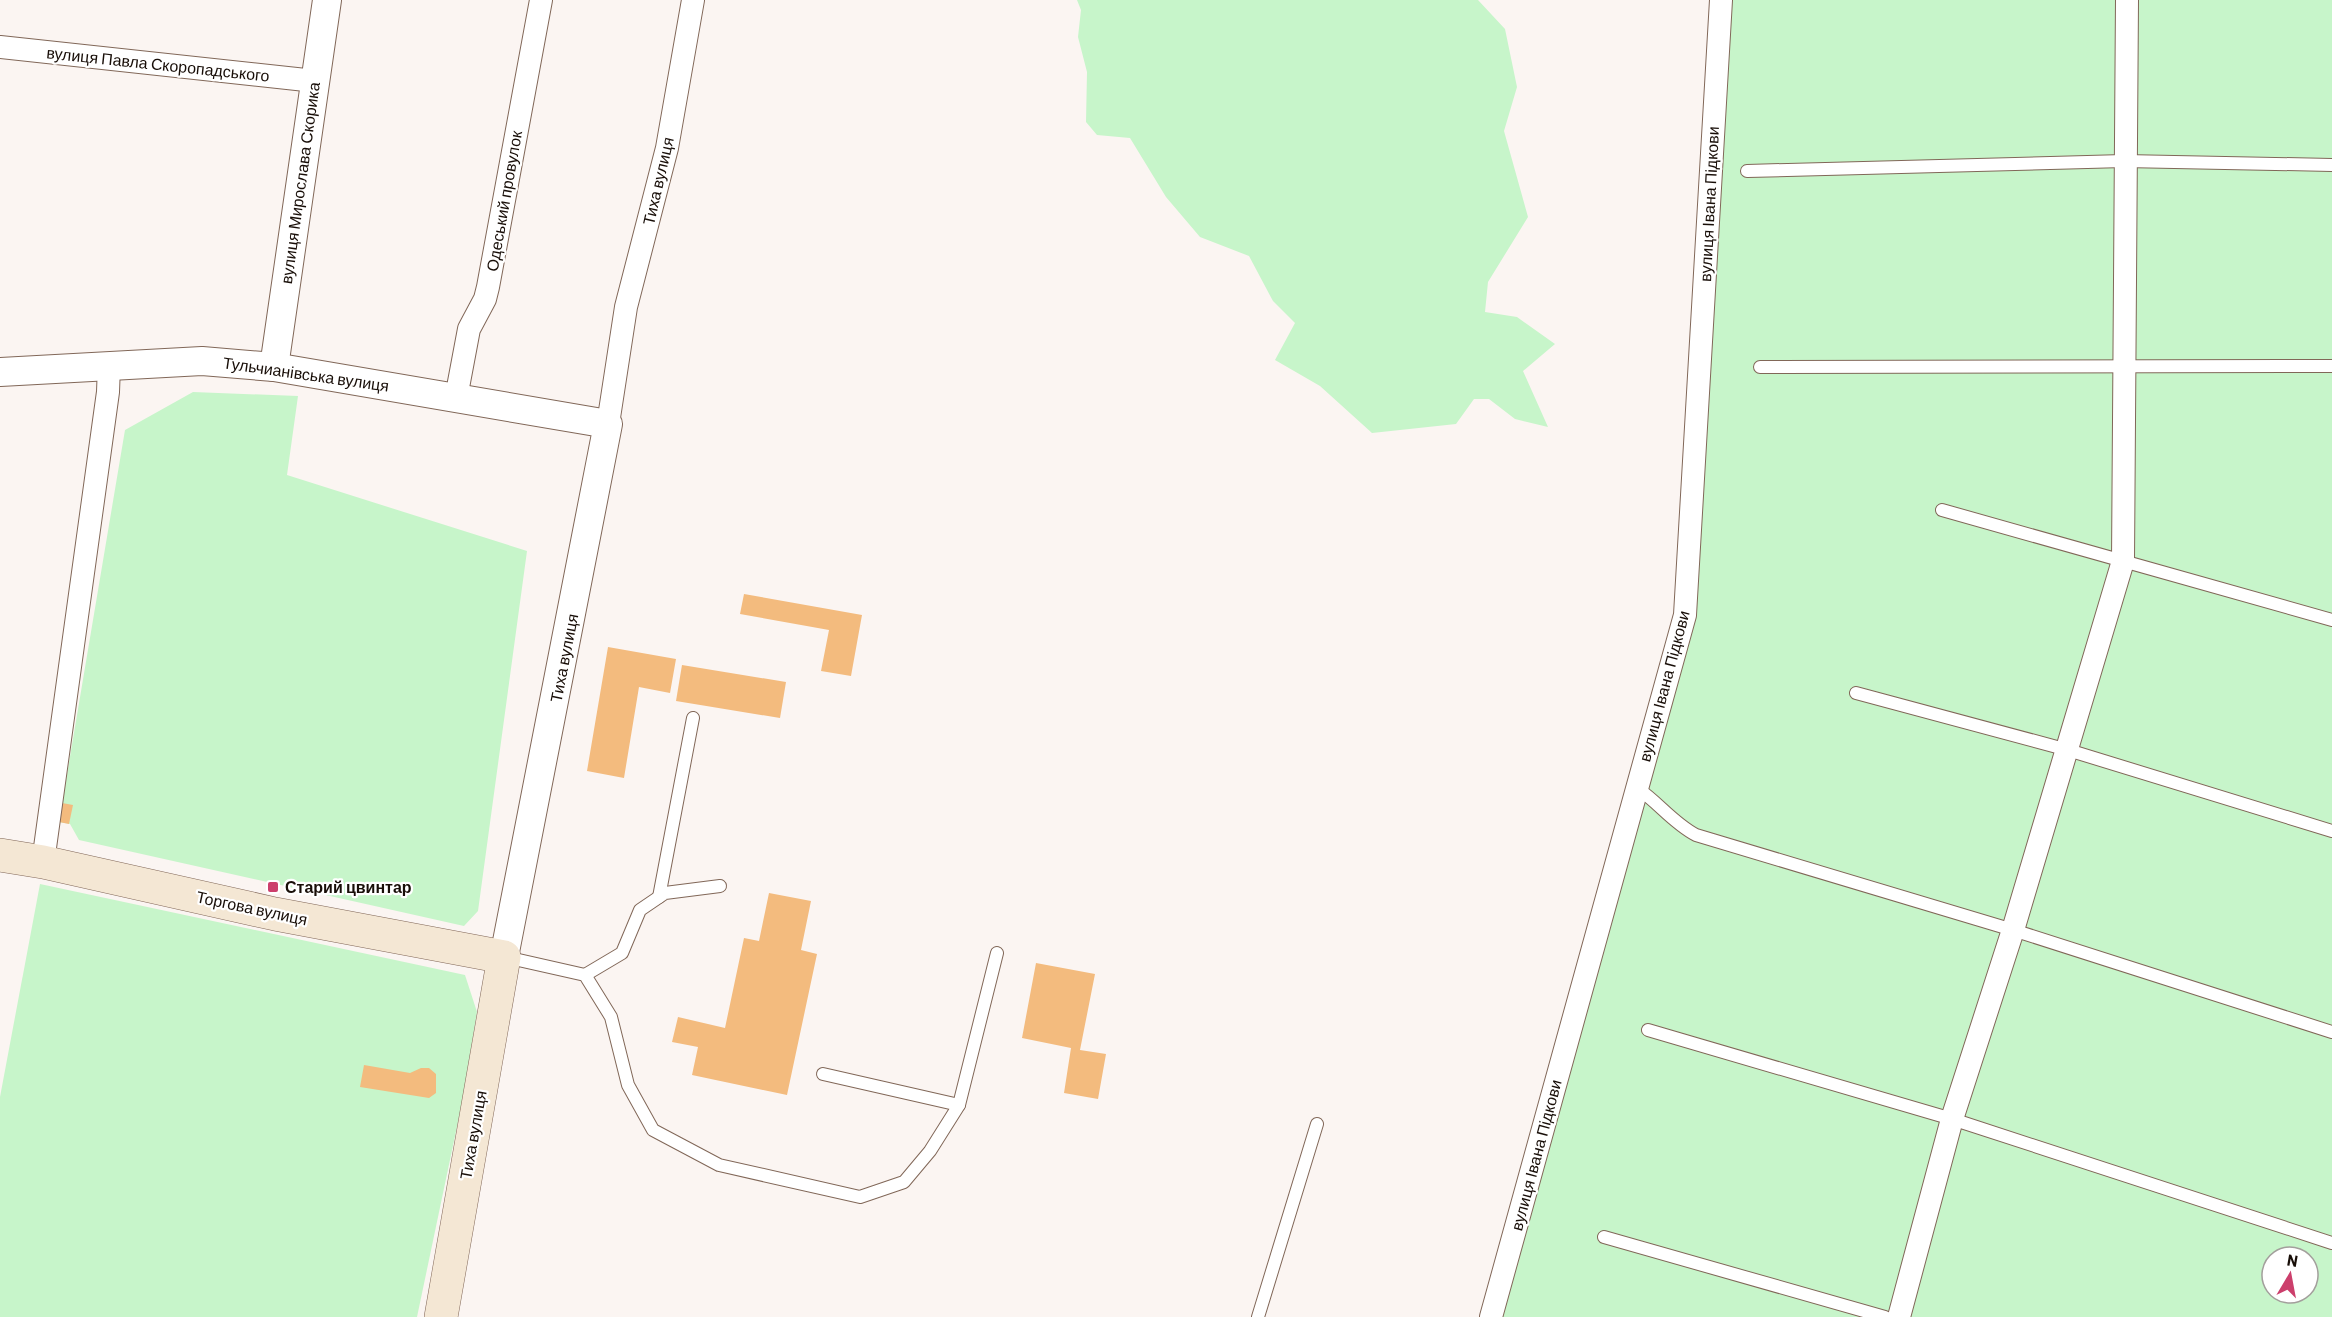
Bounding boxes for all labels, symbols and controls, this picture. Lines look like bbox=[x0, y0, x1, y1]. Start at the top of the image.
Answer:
street label: вулиця Павла Скоропадського bbox=[46, 42, 271, 85]
street label: вулиця Мирослава Скорика bbox=[276, 81, 323, 285]
street label: вулиця Івана Підкови bbox=[1695, 126, 1722, 282]
street label: Одеський провулок bbox=[482, 128, 525, 273]
street label: Тиха вулиця bbox=[638, 135, 677, 227]
street label: Тульчианівська вулиця bbox=[222, 352, 390, 395]
street label: вулиця Івана Підкови bbox=[1634, 608, 1693, 763]
street label: Тиха вулиця bbox=[546, 612, 581, 704]
place label: Старий цвинтар bbox=[285, 877, 412, 896]
marker: Старий цвинтар bbox=[266, 880, 280, 894]
street label: Торгова вулиця bbox=[195, 886, 309, 929]
street label: вулиця Івана Підкови bbox=[1506, 1077, 1565, 1232]
street label: Тиха вулиця bbox=[455, 1089, 490, 1181]
north arrow bbox=[2260, 1245, 2320, 1305]
text: N bbox=[2286, 1249, 2300, 1270]

